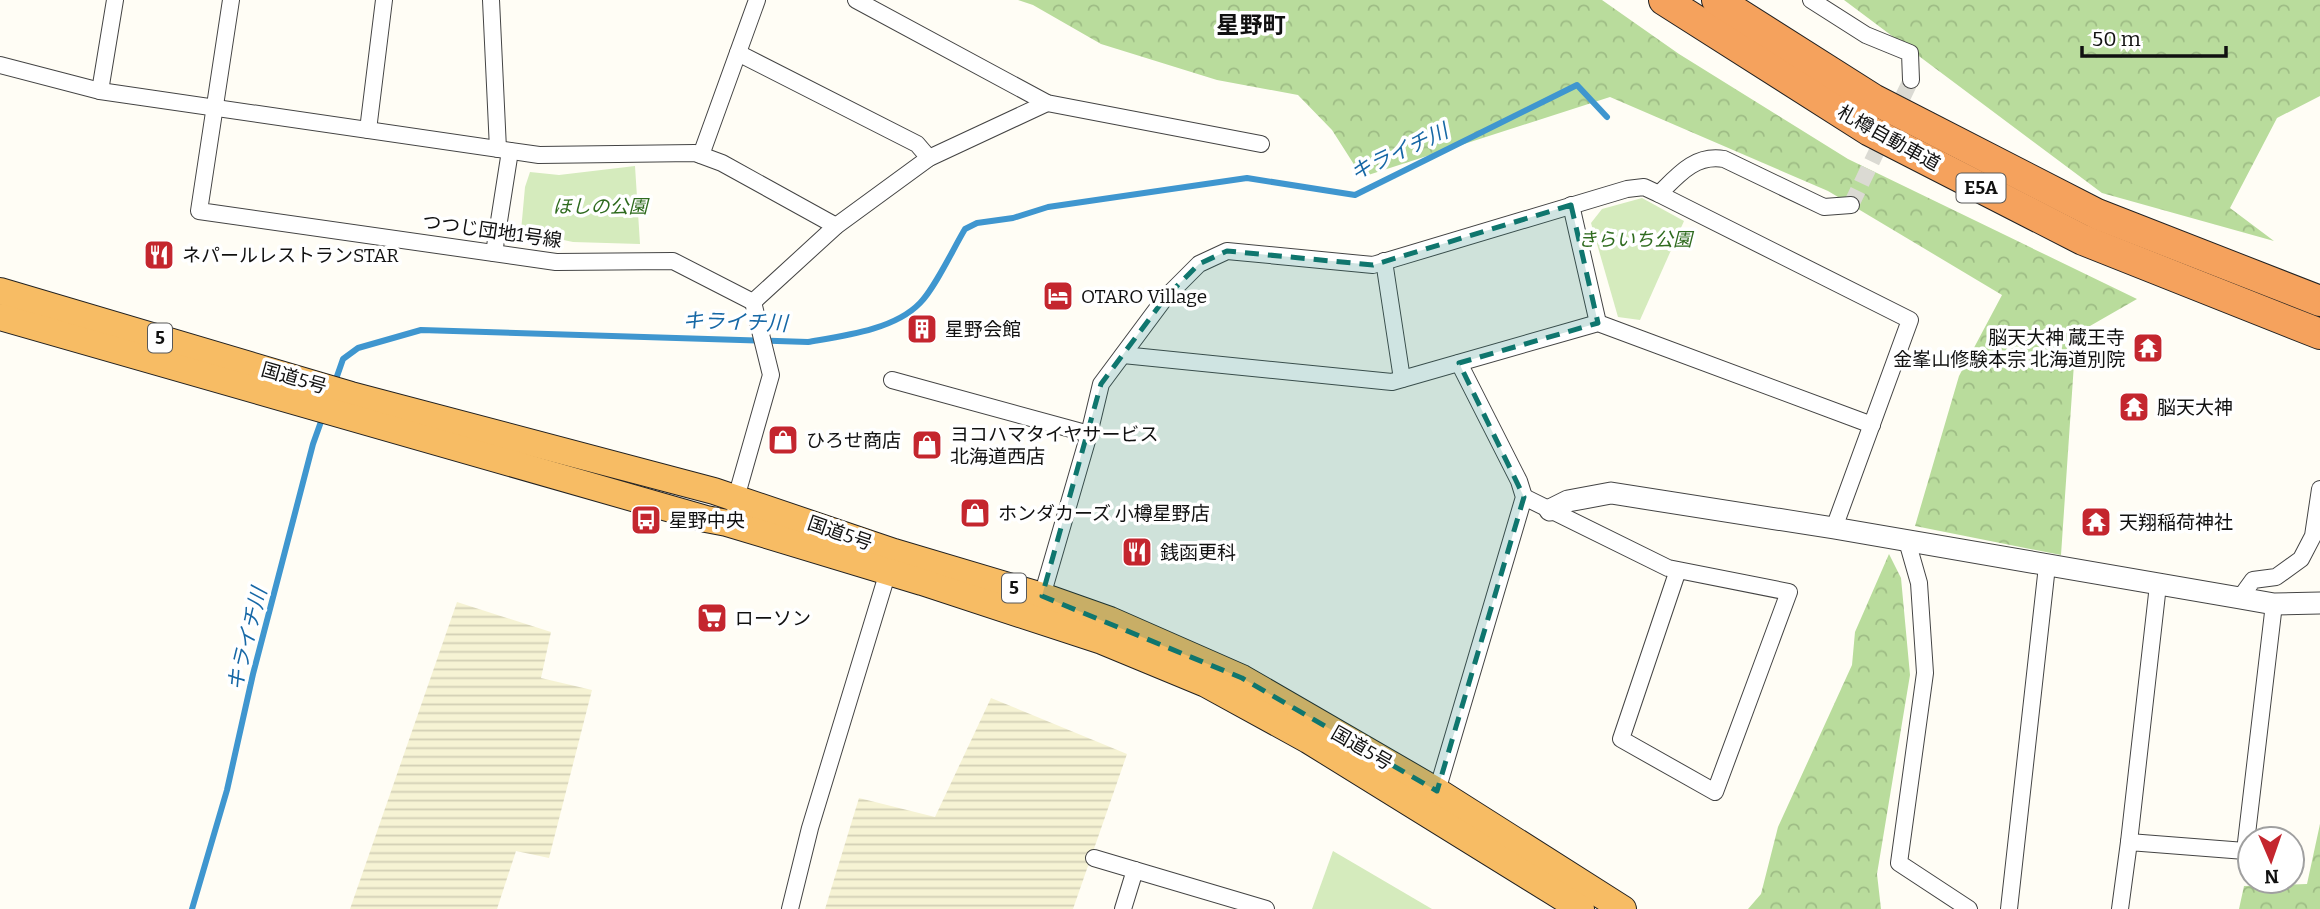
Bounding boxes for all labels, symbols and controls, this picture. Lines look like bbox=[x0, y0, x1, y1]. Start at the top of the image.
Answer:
district label: 星野町 bbox=[1217, 11, 1286, 39]
scale bar bbox=[2082, 14, 2226, 58]
text: 50 m bbox=[2092, 26, 2141, 52]
street label: 札樽自動車道 bbox=[1834, 100, 1944, 176]
water label: キライチ川 bbox=[1346, 117, 1454, 186]
road number: E5A bbox=[1956, 174, 2006, 202]
park label: ほしの公園 bbox=[552, 195, 650, 218]
street label: つつじ団地1号線 bbox=[421, 210, 563, 252]
park label: きらいち公園 bbox=[1578, 228, 1695, 251]
restaurant icon: ネパールレストランSTAR bbox=[142, 238, 176, 272]
place label: ネパールレストランSTAR bbox=[182, 244, 399, 267]
hotel icon: OTARO Village bbox=[1041, 279, 1075, 313]
place label: OTARO Village bbox=[1081, 285, 1207, 308]
water label: キライチ川 bbox=[682, 307, 790, 337]
building icon: 星野会館 bbox=[905, 312, 939, 346]
place label: 星野会館 bbox=[945, 318, 1021, 341]
road number: 5 bbox=[148, 324, 172, 352]
place label: 脳天大神 蔵王寺 金峯山修験本宗 北海道別院 bbox=[1893, 326, 2125, 371]
temple icon: 脳天大神 蔵王寺 金峯山修験本宗 北海道別院 bbox=[2131, 331, 2165, 365]
street label: 国道5号 bbox=[259, 358, 329, 398]
temple icon: 脳天大神 bbox=[2117, 390, 2151, 424]
place label: 脳天大神 bbox=[2157, 396, 2233, 419]
shop icon: ひろせ商店 bbox=[766, 423, 800, 457]
place label: ヨコハマタイヤサービス 北海道西店 bbox=[950, 423, 1158, 468]
shop icon: ヨコハマタイヤサービス 北海道西店 bbox=[910, 428, 944, 462]
place label: ひろせ商店 bbox=[806, 429, 901, 452]
shop icon: ホンダカーズ 小樽星野店 bbox=[958, 496, 992, 530]
place label: ホンダカーズ 小樽星野店 bbox=[998, 502, 1210, 525]
bus stop icon: 星野中央 bbox=[629, 503, 663, 537]
temple icon: 天翔稲荷神社 bbox=[2079, 505, 2113, 539]
place label: 星野中央 bbox=[669, 509, 745, 532]
street label: 国道5号 bbox=[805, 511, 875, 555]
place label: 天翔稲荷神社 bbox=[2119, 511, 2233, 534]
restaurant icon: 銭函更科 bbox=[1120, 535, 1154, 569]
place label: 銭函更科 bbox=[1160, 541, 1236, 564]
road number: 5 bbox=[1002, 574, 1026, 602]
water label: キライチ川 bbox=[222, 583, 273, 693]
supermarket icon: ローソン bbox=[695, 601, 729, 635]
place label: ローソン bbox=[735, 607, 811, 630]
street label: 国道5号 bbox=[1327, 721, 1397, 775]
north arrow bbox=[2236, 825, 2306, 895]
text: N bbox=[2264, 865, 2279, 888]

